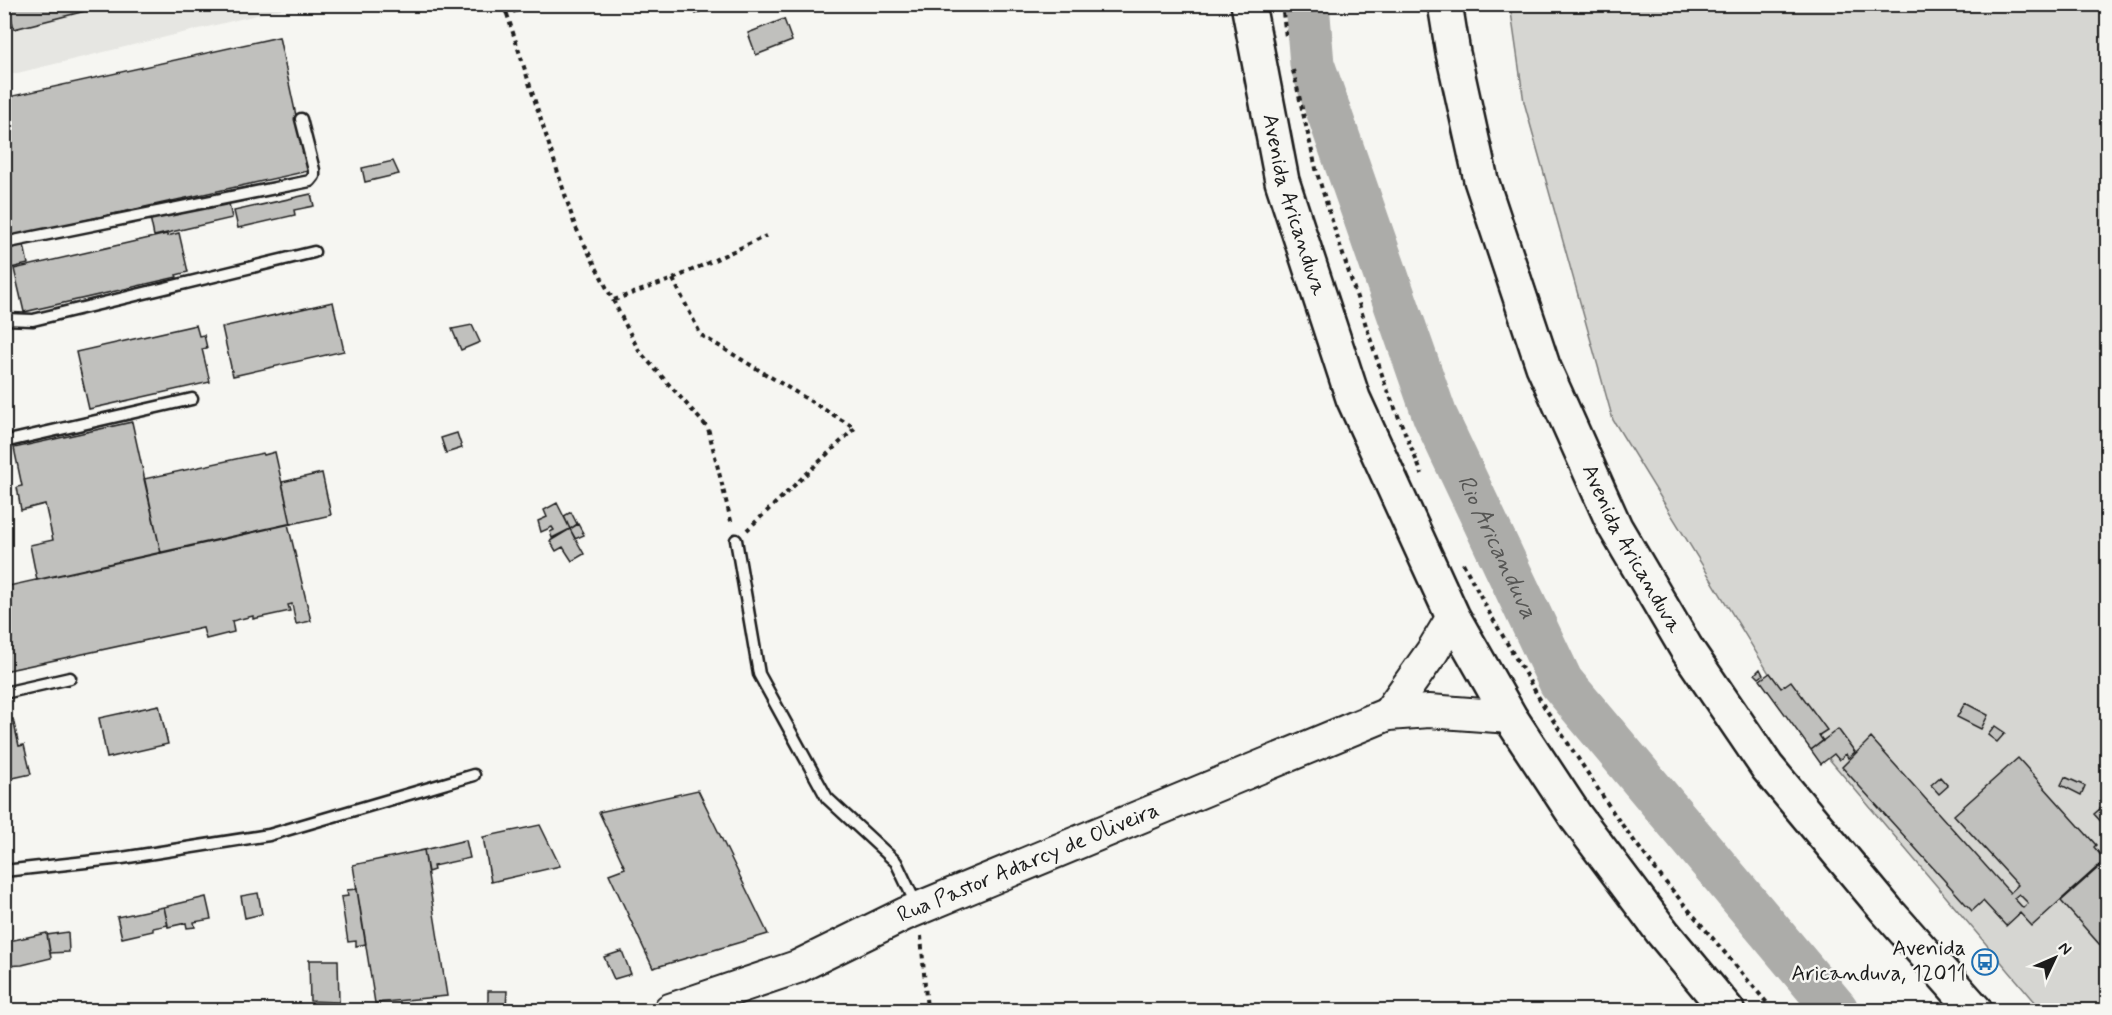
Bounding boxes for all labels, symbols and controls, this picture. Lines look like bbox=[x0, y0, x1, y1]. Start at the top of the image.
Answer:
street label: Avenida Aricanduva bbox=[1255, 111, 1333, 300]
street label: Avenida Aricanduva bbox=[1575, 460, 1689, 639]
water label: Rio Aricanduva bbox=[1450, 470, 1544, 624]
street label: Rua Pastor Adarcy de Oliveira bbox=[893, 796, 1163, 930]
north arrow bbox=[2025, 928, 2085, 988]
place label: Avenida Aricanduva, 12011 bbox=[1791, 935, 1966, 988]
text: N bbox=[2053, 937, 2076, 960]
bus stop icon: Avenida Aricanduva, 12011 bbox=[1970, 947, 2000, 977]

